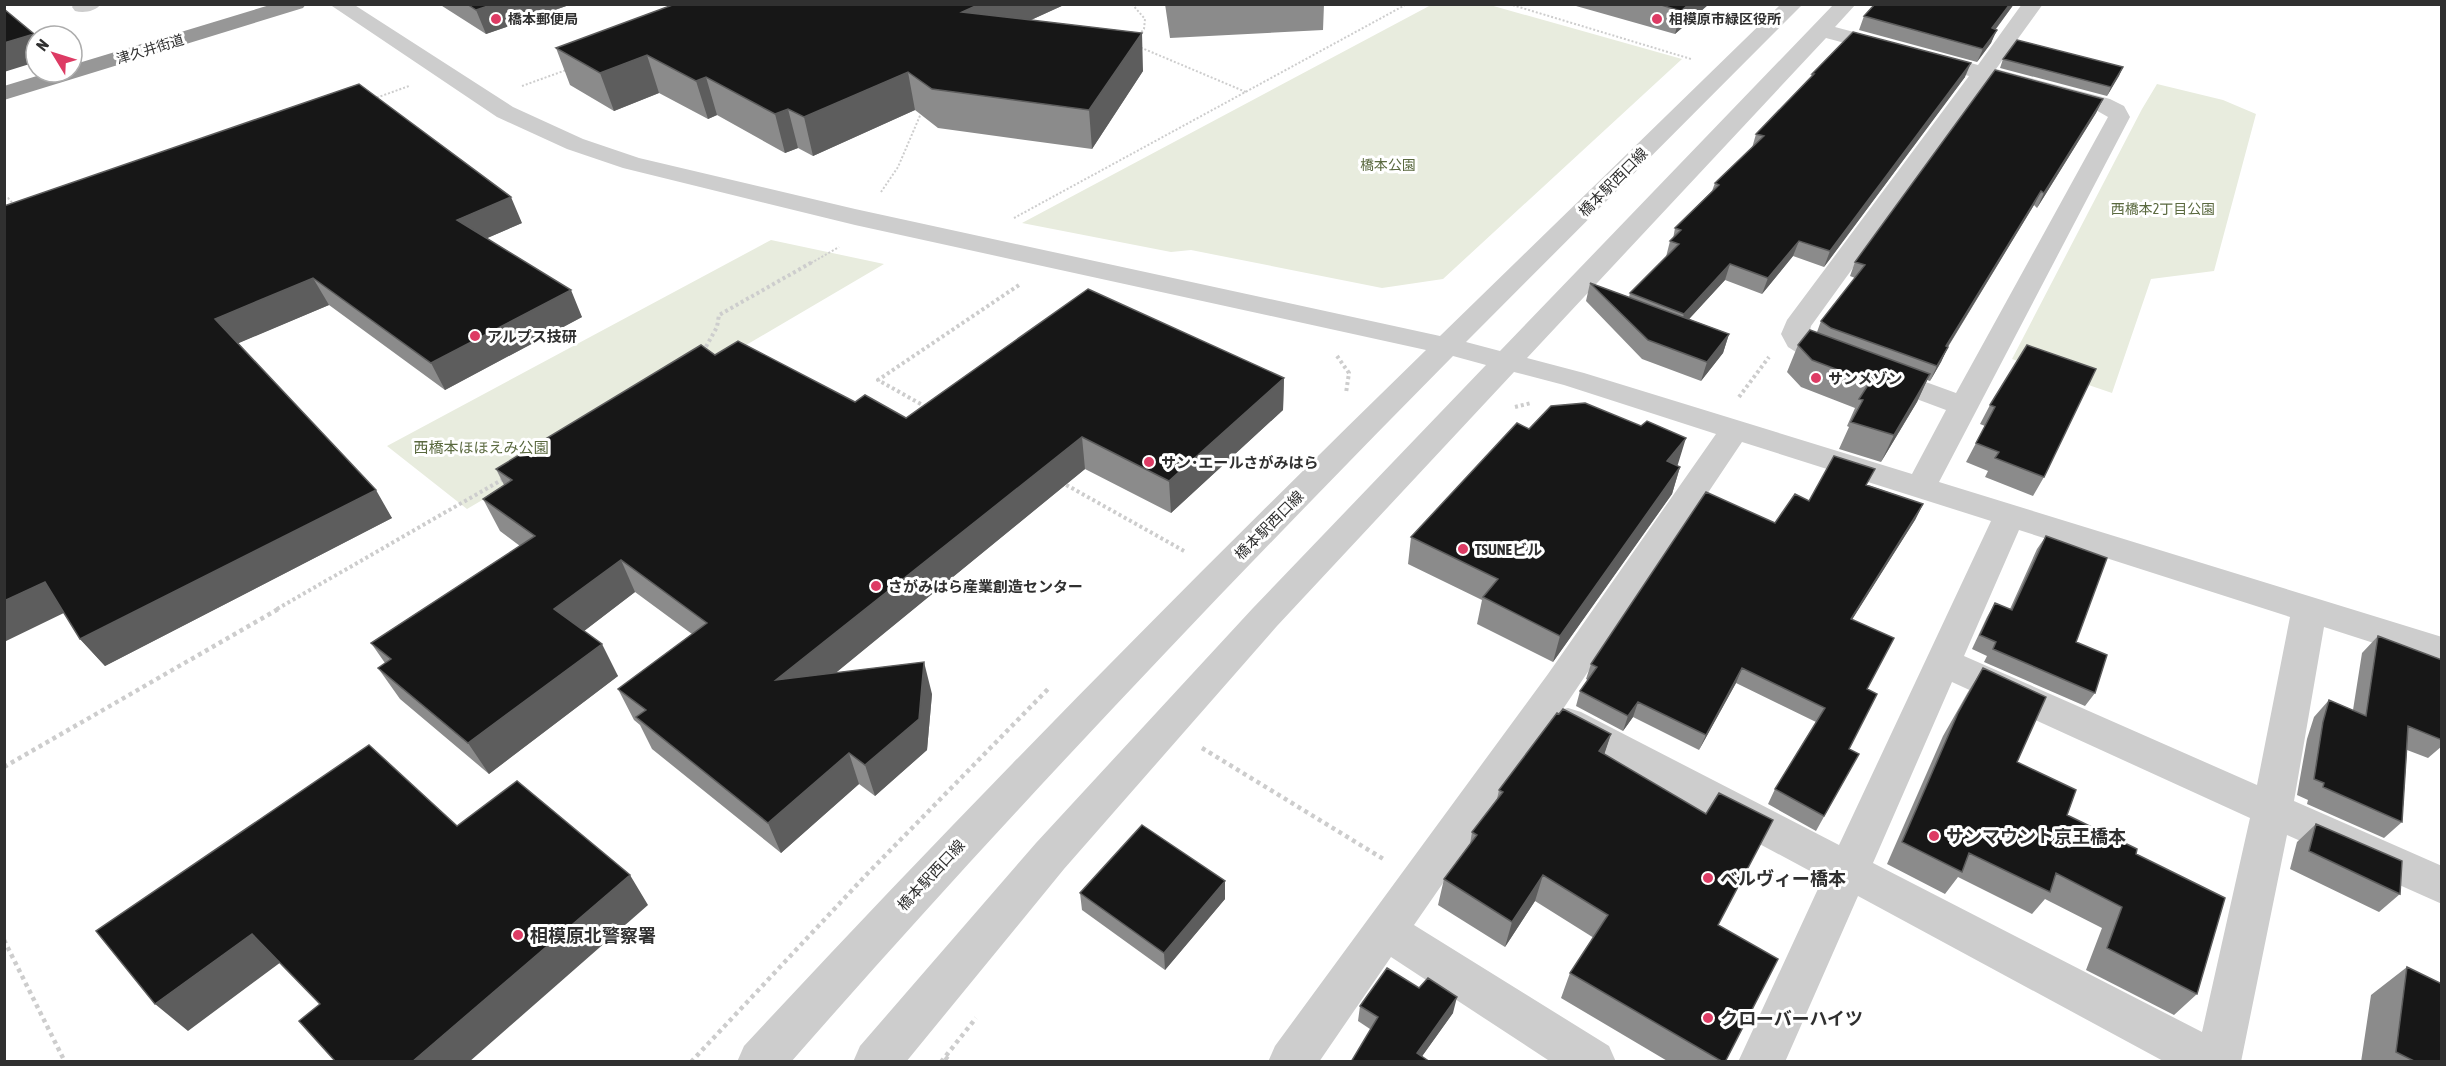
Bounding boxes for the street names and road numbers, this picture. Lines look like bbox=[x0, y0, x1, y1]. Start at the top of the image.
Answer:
street label: 津久井街道 bbox=[114, 31, 186, 67]
street label: 橋本駅西口線 bbox=[1575, 144, 1651, 220]
street label: 橋本駅西口線 bbox=[1231, 487, 1307, 563]
street label: 橋本駅西口線 bbox=[894, 836, 968, 914]

